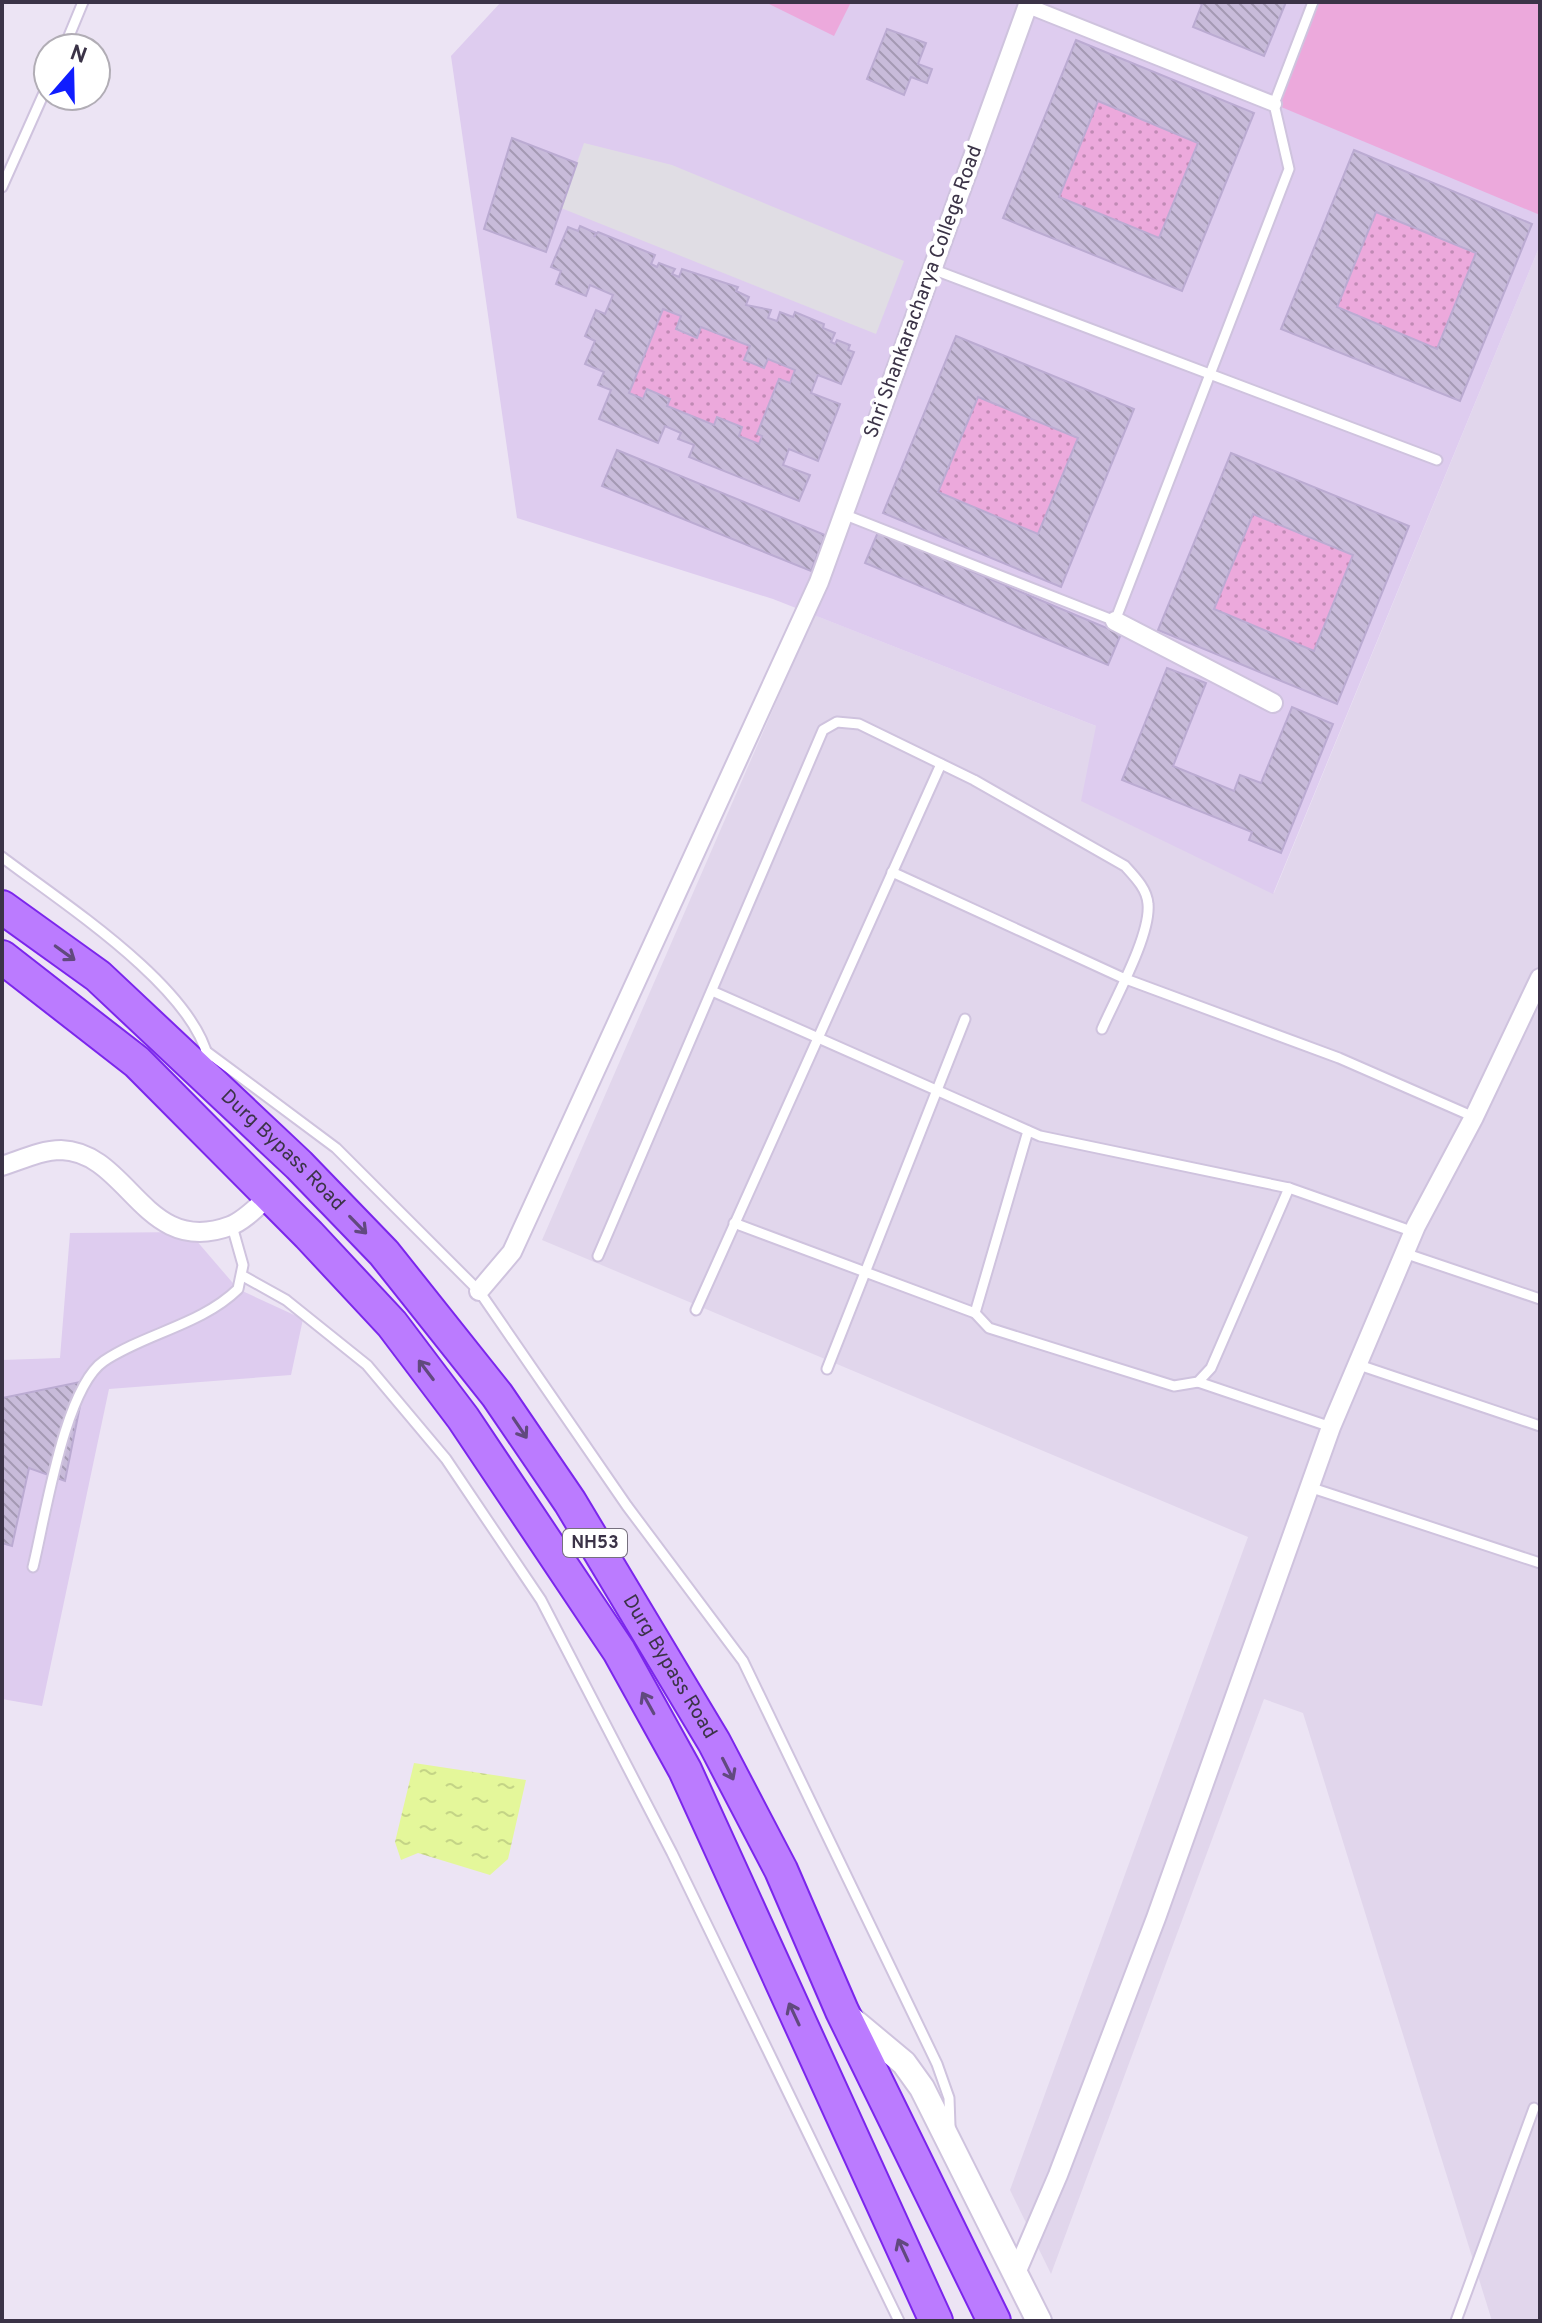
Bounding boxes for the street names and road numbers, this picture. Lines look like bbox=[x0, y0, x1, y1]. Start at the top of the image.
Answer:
street label: Shri Shankaracharya College Road bbox=[859, 142, 989, 442]
street label: Durg Bypass Road bbox=[214, 1084, 350, 1217]
road number: NH53 bbox=[563, 1529, 627, 1557]
street label: Durg Bypass Road bbox=[616, 1590, 722, 1744]

